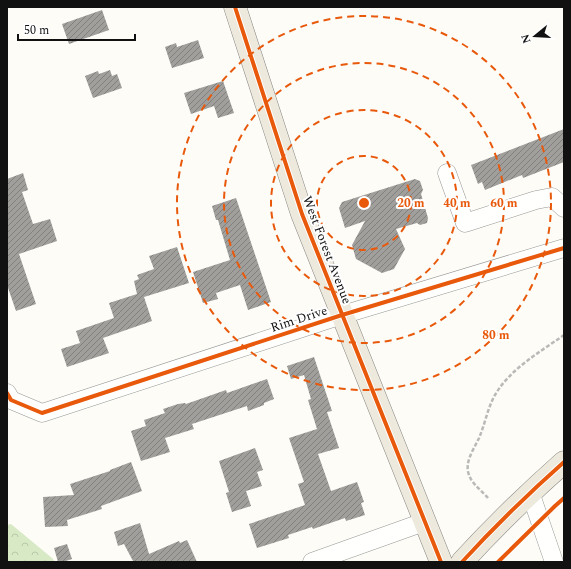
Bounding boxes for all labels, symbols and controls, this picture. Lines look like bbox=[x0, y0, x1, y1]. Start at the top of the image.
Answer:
scale bar bbox=[18, 16, 135, 42]
north arrow bbox=[515, 16, 555, 56]
text: 50 m bbox=[24, 21, 49, 40]
text: N bbox=[516, 32, 535, 46]
street label: West Forest Avenue bbox=[297, 193, 357, 307]
text: 20 m bbox=[397, 194, 425, 213]
text: 40 m bbox=[443, 194, 471, 213]
text: 60 m bbox=[490, 194, 518, 213]
centre of rings bbox=[357, 196, 371, 210]
street label: Rim Drive bbox=[268, 300, 330, 338]
text: 80 m bbox=[482, 326, 510, 345]

